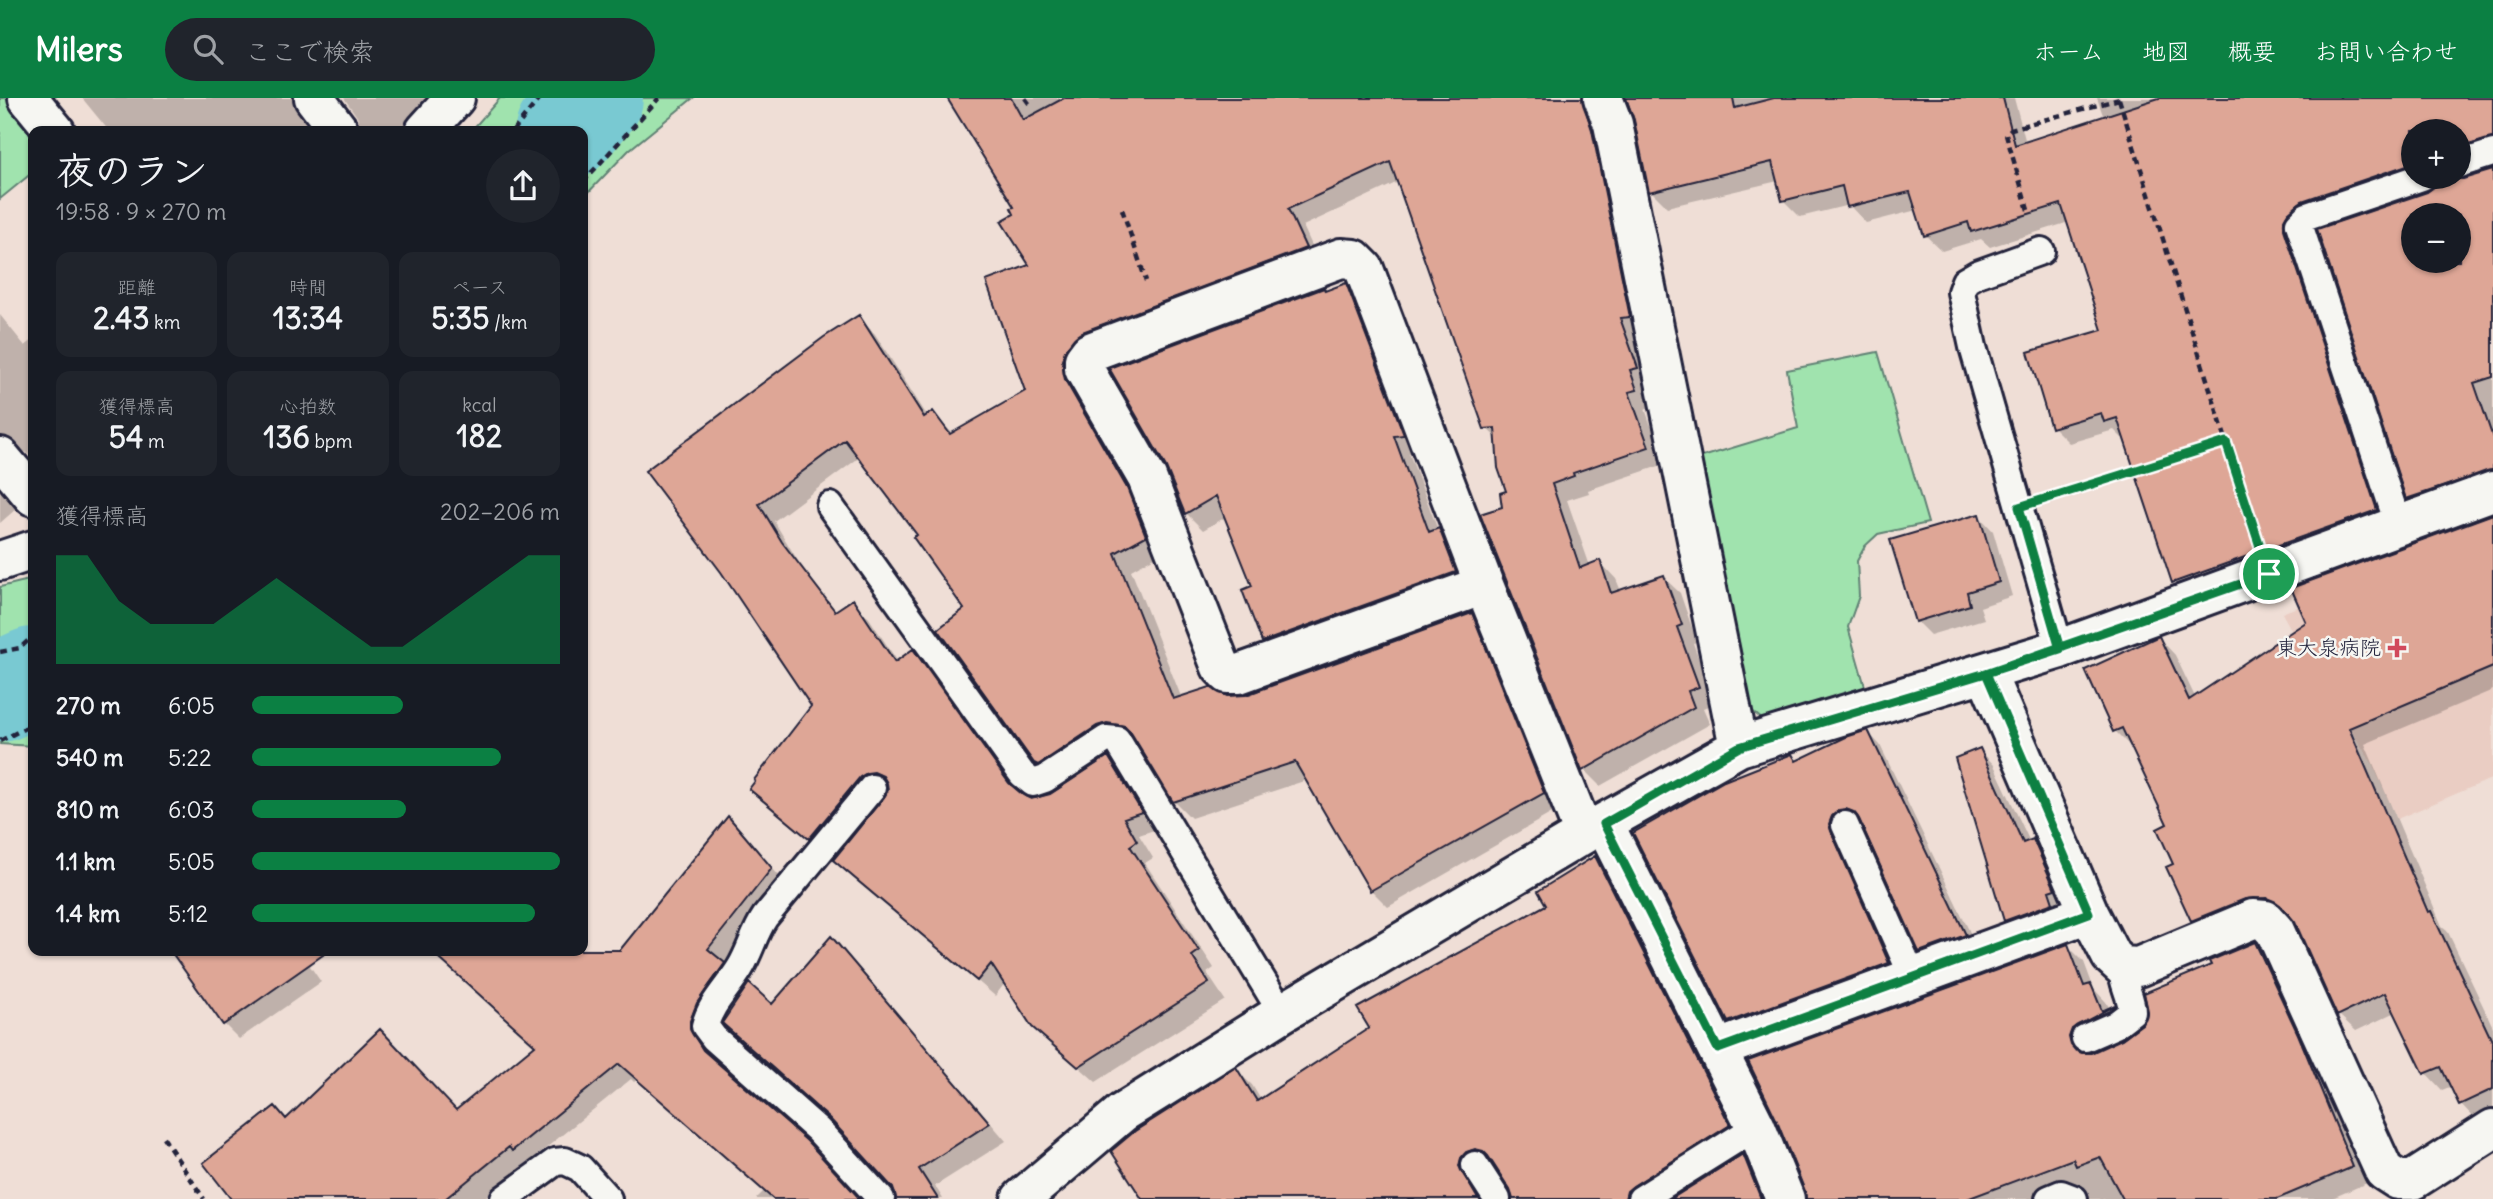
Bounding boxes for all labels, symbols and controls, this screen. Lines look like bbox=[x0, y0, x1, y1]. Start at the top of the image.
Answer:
search box bbox=[165, 18, 655, 81]
text: Milers bbox=[35, 28, 123, 70]
icon: search bbox=[189, 30, 227, 68]
text: ここで検索 bbox=[245, 35, 375, 68]
text: ホーム bbox=[2033, 36, 2104, 66]
text: 地図 bbox=[2142, 36, 2190, 66]
text: 概要 bbox=[2228, 36, 2276, 66]
text: お問い合わせ bbox=[2314, 36, 2458, 66]
map controls bbox=[2401, 119, 2471, 273]
button: + bbox=[2401, 119, 2471, 189]
text: 夜のラン bbox=[56, 147, 208, 194]
button: share bbox=[486, 149, 560, 223]
text: 19:58 · 9 × 270 m bbox=[56, 197, 227, 226]
button: − bbox=[2401, 203, 2471, 273]
text: 距離 bbox=[118, 275, 156, 299]
text: 時間 bbox=[289, 275, 327, 299]
text: ペース bbox=[451, 275, 507, 299]
text: 2.43 bbox=[93, 299, 149, 337]
text: 13:34 bbox=[273, 299, 343, 337]
text: 5:35 bbox=[431, 299, 490, 337]
text: km bbox=[149, 310, 180, 334]
text: /km bbox=[490, 310, 527, 334]
text: kcal bbox=[462, 393, 496, 417]
text: 獲得標高 bbox=[99, 394, 175, 418]
text: 心拍数 bbox=[279, 394, 337, 418]
text: 182 bbox=[457, 417, 502, 455]
text: 54 bbox=[109, 418, 143, 456]
text: 136 bbox=[264, 418, 310, 456]
text: m bbox=[143, 429, 165, 453]
text: bpm bbox=[310, 429, 352, 453]
text: 202–206 m bbox=[440, 497, 560, 526]
text: 獲得標高 bbox=[56, 501, 148, 530]
pin bbox=[2239, 544, 2299, 604]
icon: arrive bbox=[2250, 555, 2288, 593]
place label: 東大泉病院 bbox=[2276, 634, 2381, 661]
marker: 東大泉病院 bbox=[2387, 638, 2407, 658]
text: 270 m bbox=[56, 691, 121, 720]
text: 6:05 bbox=[168, 691, 215, 720]
text: 540 m bbox=[56, 743, 123, 772]
text: 5:22 bbox=[168, 743, 212, 772]
text: 810 m bbox=[56, 795, 119, 824]
text: 6:03 bbox=[168, 795, 215, 824]
text: 1.1 km bbox=[56, 847, 115, 876]
text: 5:05 bbox=[168, 847, 215, 876]
text: 1.4 km bbox=[56, 899, 120, 928]
text: 5:12 bbox=[168, 899, 208, 928]

